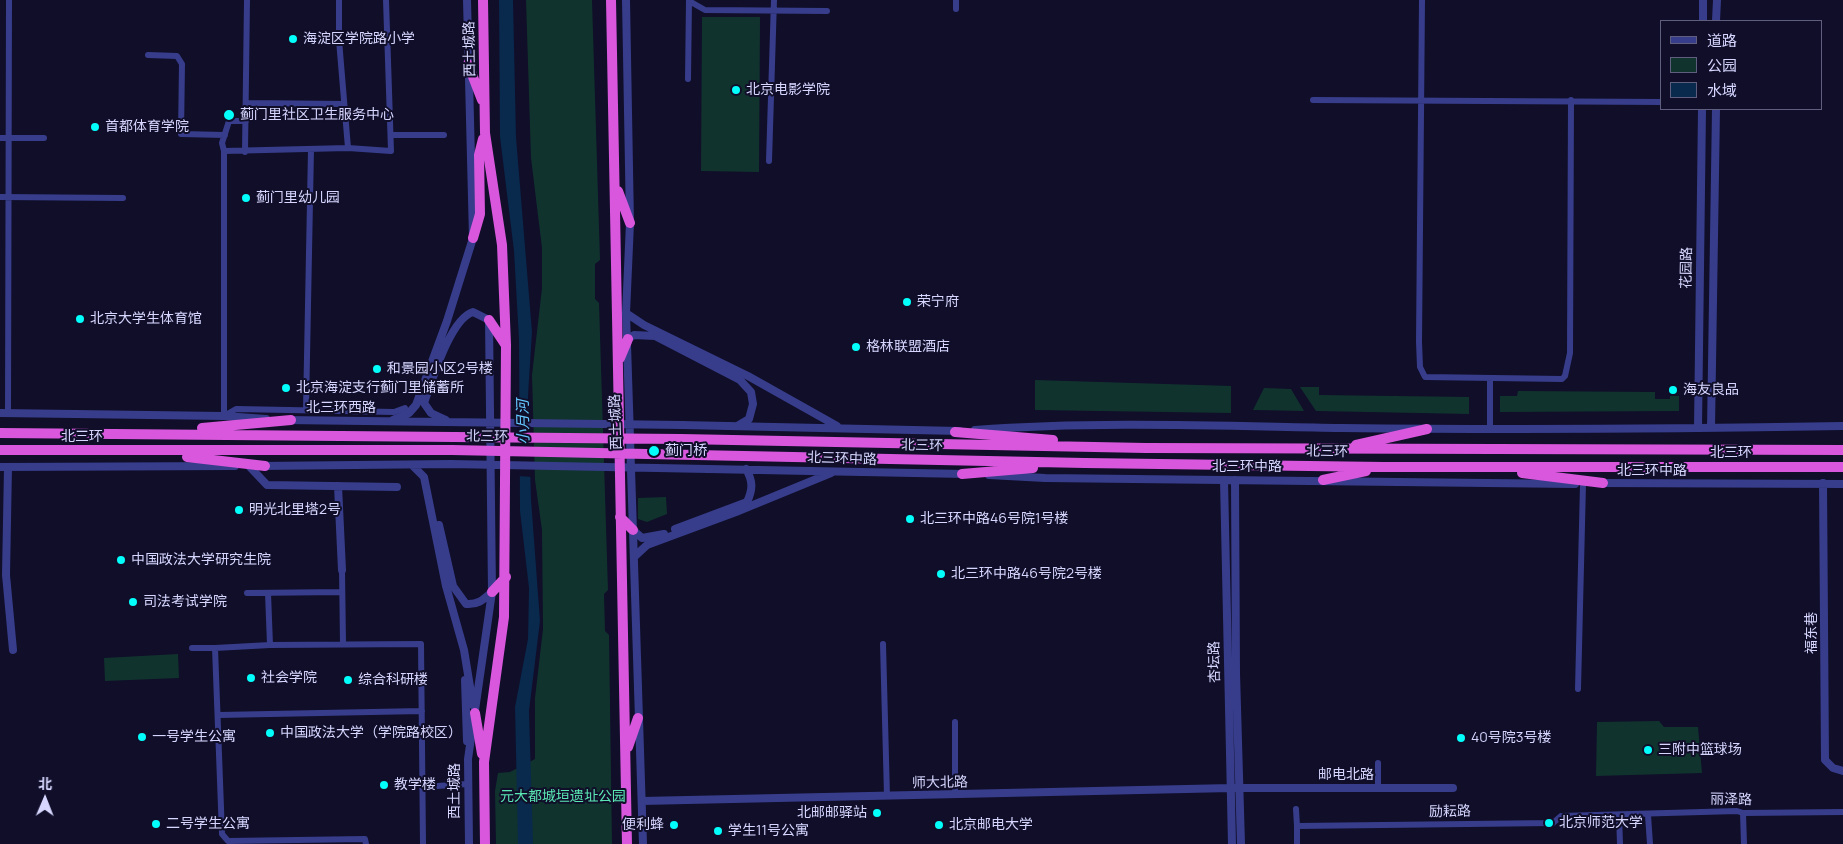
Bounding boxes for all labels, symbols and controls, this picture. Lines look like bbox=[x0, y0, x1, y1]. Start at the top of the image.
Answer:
legend bbox=[1660, 20, 1823, 110]
street label: 西土城路 bbox=[461, 21, 479, 77]
text: 道路 bbox=[1707, 30, 1737, 51]
place label: 海淀区学院路小学 bbox=[303, 31, 415, 47]
marker: 海淀区学院路小学 bbox=[287, 33, 299, 45]
text: 公园 bbox=[1707, 55, 1737, 76]
text: 水域 bbox=[1707, 80, 1737, 101]
place label: 北京电影学院 bbox=[746, 82, 830, 98]
marker: 北京电影学院 bbox=[730, 84, 742, 96]
place label: 蓟门里社区卫生服务中心 bbox=[240, 107, 394, 123]
marker: 蓟门里社区卫生服务中心 bbox=[222, 108, 236, 122]
place label: 首都体育学院 bbox=[105, 119, 189, 135]
marker: 首都体育学院 bbox=[89, 121, 101, 133]
place label: 蓟门里幼儿园 bbox=[256, 190, 340, 206]
marker: 蓟门里幼儿园 bbox=[240, 192, 252, 204]
street label: 花园路 bbox=[1678, 247, 1696, 289]
place label: 荣宁府 bbox=[917, 294, 959, 310]
marker: 荣宁府 bbox=[901, 296, 913, 308]
place label: 北京大学生体育馆 bbox=[90, 311, 202, 327]
marker: 北京大学生体育馆 bbox=[74, 313, 86, 325]
place label: 格林联盟酒店 bbox=[866, 339, 950, 355]
marker: 格林联盟酒店 bbox=[850, 341, 862, 353]
place label: 和景园小区2号楼 bbox=[387, 361, 493, 377]
marker: 和景园小区2号楼 bbox=[371, 363, 383, 375]
place label: 北京海淀支行蓟门里储蓄所 bbox=[296, 380, 464, 396]
marker: 北京海淀支行蓟门里储蓄所 bbox=[280, 382, 292, 394]
place label: 海友良品 bbox=[1683, 382, 1739, 398]
marker: 海友良品 bbox=[1667, 384, 1679, 396]
street label: 西土城路 bbox=[607, 394, 625, 450]
water label: 小月河 bbox=[515, 399, 533, 445]
street label: 北三环西路 bbox=[306, 400, 376, 416]
street label: 北三环 bbox=[466, 428, 508, 446]
street label: 北三环 bbox=[61, 429, 103, 445]
street label: 北三环 bbox=[901, 437, 943, 455]
place label: 蓟门桥 bbox=[665, 443, 707, 459]
street label: 北三环 bbox=[1306, 443, 1348, 461]
marker: 蓟门桥 bbox=[647, 444, 661, 458]
street label: 北三环 bbox=[1710, 445, 1752, 461]
street label: 北三环中路 bbox=[807, 449, 877, 469]
street label: 北三环中路 bbox=[1212, 459, 1282, 475]
street label: 北三环中路 bbox=[1617, 463, 1687, 479]
place label: 明光北里塔2号 bbox=[249, 502, 341, 518]
marker: 明光北里塔2号 bbox=[233, 504, 245, 516]
place label: 北三环中路46号院1号楼 bbox=[920, 511, 1068, 527]
marker: 北三环中路46号院1号楼 bbox=[904, 513, 916, 525]
place label: 中国政法大学研究生院 bbox=[131, 552, 271, 568]
marker: 中国政法大学研究生院 bbox=[115, 554, 127, 566]
place label: 北三环中路46号院2号楼 bbox=[951, 566, 1102, 582]
marker: 北三环中路46号院2号楼 bbox=[935, 568, 947, 580]
place label: 司法考试学院 bbox=[143, 594, 227, 610]
marker: 司法考试学院 bbox=[127, 596, 139, 608]
street label: 福东巷 bbox=[1804, 612, 1820, 654]
street label: 杏坛路 bbox=[1206, 641, 1224, 683]
place label: 社会学院 bbox=[261, 670, 317, 686]
marker: 社会学院 bbox=[245, 672, 257, 684]
place label: 综合科研楼 bbox=[358, 672, 428, 688]
marker: 综合科研楼 bbox=[342, 674, 354, 686]
place label: 中国政法大学（学院路校区） bbox=[280, 725, 462, 741]
marker: 中国政法大学（学院路校区） bbox=[264, 727, 276, 739]
place label: 一号学生公寓 bbox=[152, 729, 236, 745]
place label: 40号院3号楼 bbox=[1471, 730, 1552, 746]
marker: 一号学生公寓 bbox=[136, 731, 148, 743]
marker: 40号院3号楼 bbox=[1455, 732, 1467, 744]
place label: 三附中篮球场 bbox=[1658, 742, 1742, 758]
marker: 三附中篮球场 bbox=[1642, 744, 1654, 756]
street label: 西土城路 bbox=[447, 763, 463, 819]
street label: 邮电北路 bbox=[1318, 767, 1374, 783]
north arrow bbox=[20, 774, 70, 824]
text: 北 bbox=[38, 774, 52, 793]
street label: 师大北路 bbox=[912, 774, 968, 792]
place label: 教学楼 bbox=[394, 777, 436, 793]
marker: 教学楼 bbox=[378, 779, 390, 791]
park label: 元大都城垣遗址公园 bbox=[500, 789, 626, 805]
street label: 丽泽路 bbox=[1710, 791, 1752, 809]
street label: 励耘路 bbox=[1429, 803, 1471, 821]
place label: 北邮邮驿站 bbox=[797, 805, 867, 821]
marker: 北邮邮驿站 bbox=[871, 807, 883, 819]
place label: 北京师范大学 bbox=[1559, 815, 1643, 831]
place label: 二号学生公寓 bbox=[166, 816, 250, 832]
place label: 便利蜂 bbox=[622, 817, 664, 833]
place label: 北京邮电大学 bbox=[949, 817, 1033, 833]
marker: 北京师范大学 bbox=[1543, 817, 1555, 829]
marker: 二号学生公寓 bbox=[150, 818, 162, 830]
marker: 便利蜂 bbox=[668, 819, 680, 831]
marker: 北京邮电大学 bbox=[933, 819, 945, 831]
place label: 学生11号公寓 bbox=[728, 823, 809, 839]
marker: 学生11号公寓 bbox=[712, 825, 724, 837]

